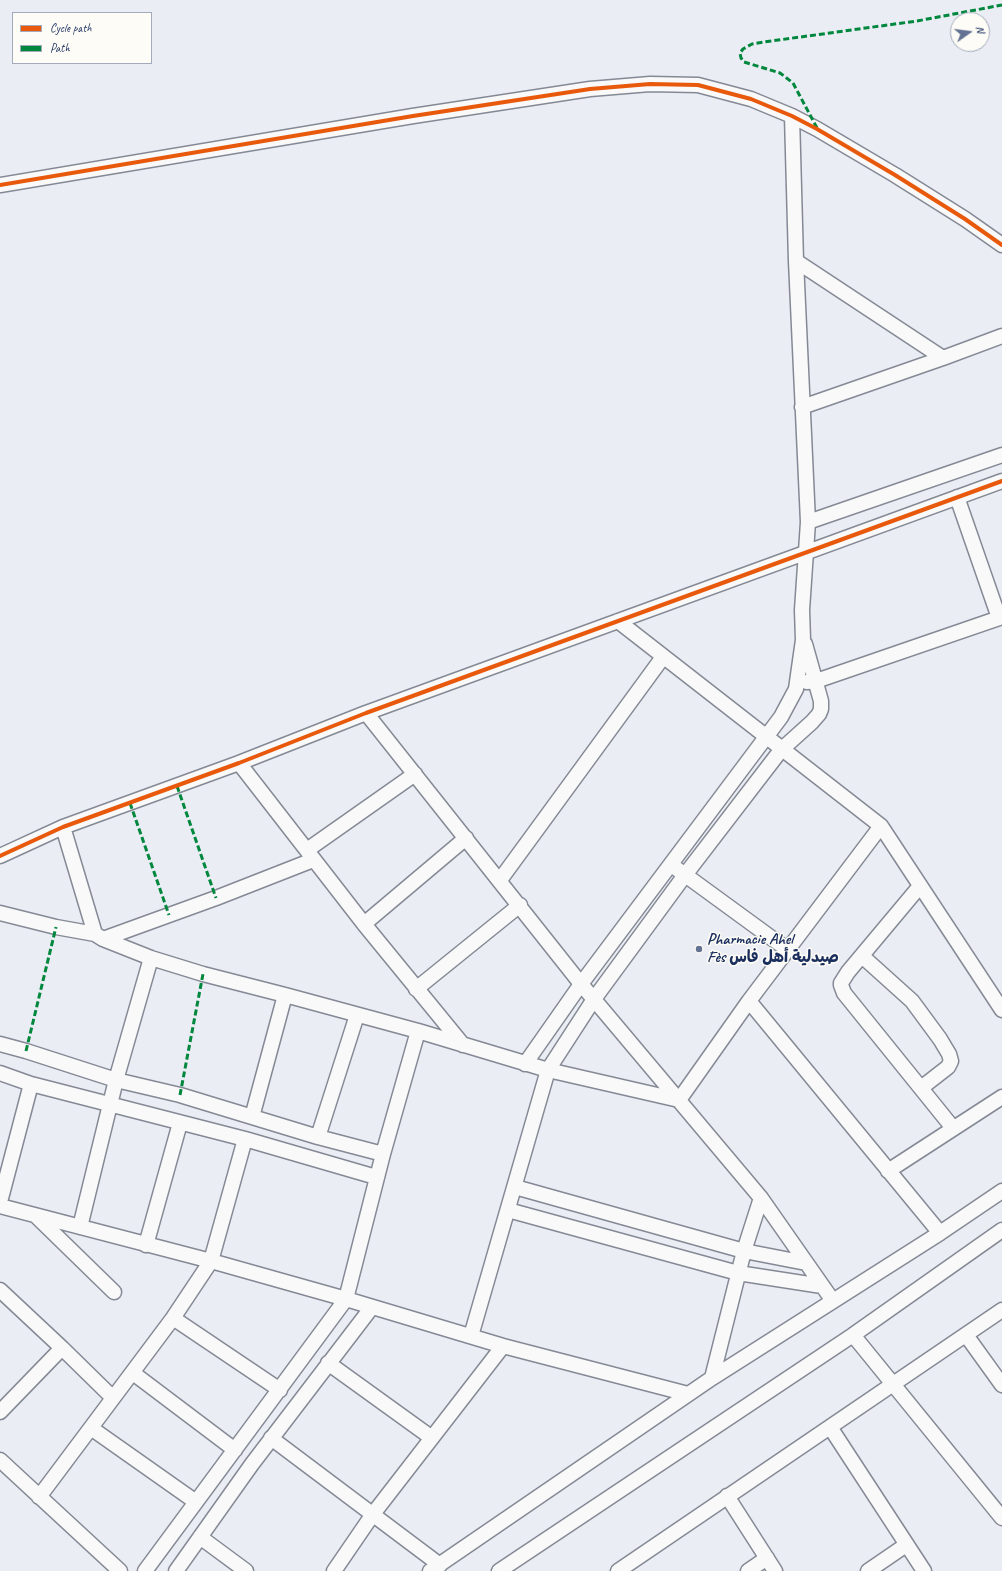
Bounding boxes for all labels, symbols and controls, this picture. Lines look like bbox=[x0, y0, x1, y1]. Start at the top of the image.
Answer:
legend bbox=[12, 12, 152, 64]
north arrow bbox=[950, 12, 990, 52]
text: Cycle path bbox=[50, 20, 92, 36]
text: N bbox=[973, 24, 988, 34]
text: Path bbox=[50, 40, 70, 56]
place label: Pharmacie Ahel Fès صيدلية أهل فاس bbox=[707, 930, 839, 968]
marker: Pharmacie Ahel Fès صيدلية أهل فاس bbox=[694, 944, 704, 954]

